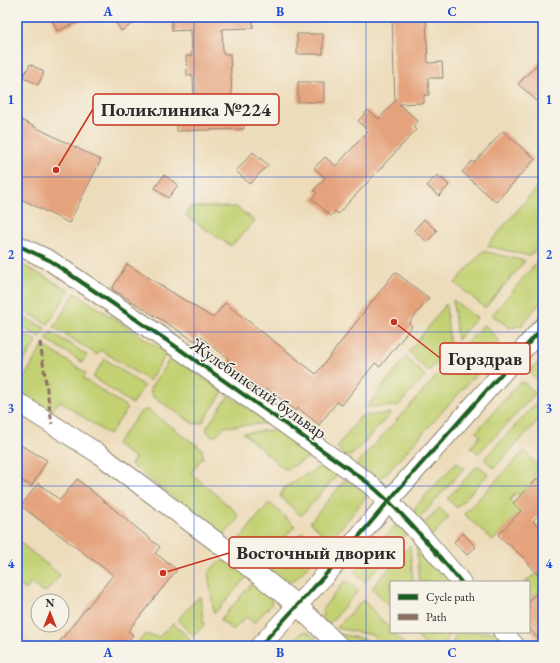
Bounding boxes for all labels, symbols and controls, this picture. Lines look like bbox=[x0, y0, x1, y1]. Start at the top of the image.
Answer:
text: A bbox=[102, 3, 113, 20]
text: B bbox=[276, 3, 284, 20]
text: C bbox=[447, 3, 457, 20]
text: 1 bbox=[8, 91, 15, 108]
text: 1 bbox=[546, 91, 553, 108]
callout: Поликлиника №224 bbox=[93, 94, 279, 125]
text: Поликлиника №224 bbox=[101, 97, 272, 122]
text: 2 bbox=[8, 246, 15, 263]
text: 2 bbox=[546, 246, 553, 263]
street label: Жулебинский бульвар bbox=[186, 332, 332, 444]
callout: Горздрав bbox=[440, 343, 530, 374]
text: Горздрав bbox=[448, 346, 522, 371]
text: 3 bbox=[8, 400, 15, 417]
text: 3 bbox=[546, 400, 553, 417]
callout: Восточный дворик bbox=[229, 537, 404, 568]
text: Восточный дворик bbox=[236, 540, 396, 565]
text: 4 bbox=[8, 555, 15, 572]
text: 4 bbox=[546, 555, 553, 572]
legend bbox=[390, 581, 530, 633]
text: Cycle path bbox=[426, 589, 475, 605]
north arrow bbox=[30, 593, 70, 633]
text: N bbox=[46, 596, 55, 610]
text: Path bbox=[426, 609, 447, 625]
text: A bbox=[102, 644, 113, 661]
text: B bbox=[276, 644, 284, 661]
text: C bbox=[447, 644, 457, 661]

